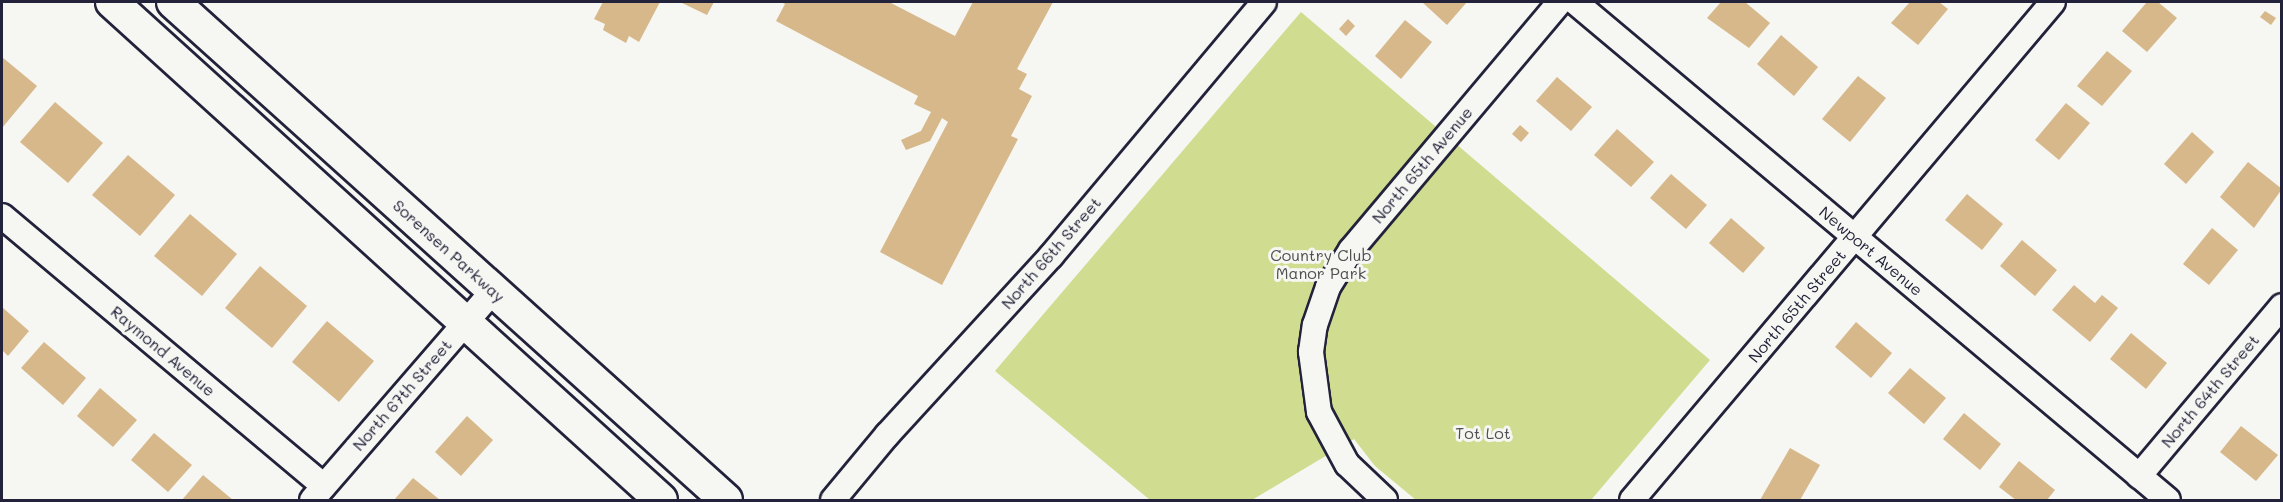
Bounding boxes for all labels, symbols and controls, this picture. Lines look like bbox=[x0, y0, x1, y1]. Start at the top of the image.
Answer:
street label: North 65th Avenue bbox=[1368, 103, 1476, 227]
street label: North 66th Street bbox=[997, 193, 1105, 313]
street label: Sorensen Parkway bbox=[389, 196, 509, 306]
street label: Newport Avenue bbox=[1815, 202, 1927, 300]
park label: Country Club Manor Park bbox=[1270, 245, 1372, 283]
street label: North 65th Street bbox=[1744, 246, 1850, 366]
street label: Raymond Avenue bbox=[107, 302, 219, 400]
street label: North 64th Street bbox=[2157, 331, 2263, 451]
street label: North 67th Street bbox=[348, 335, 456, 455]
park label: Tot Lot bbox=[1455, 423, 1511, 443]

